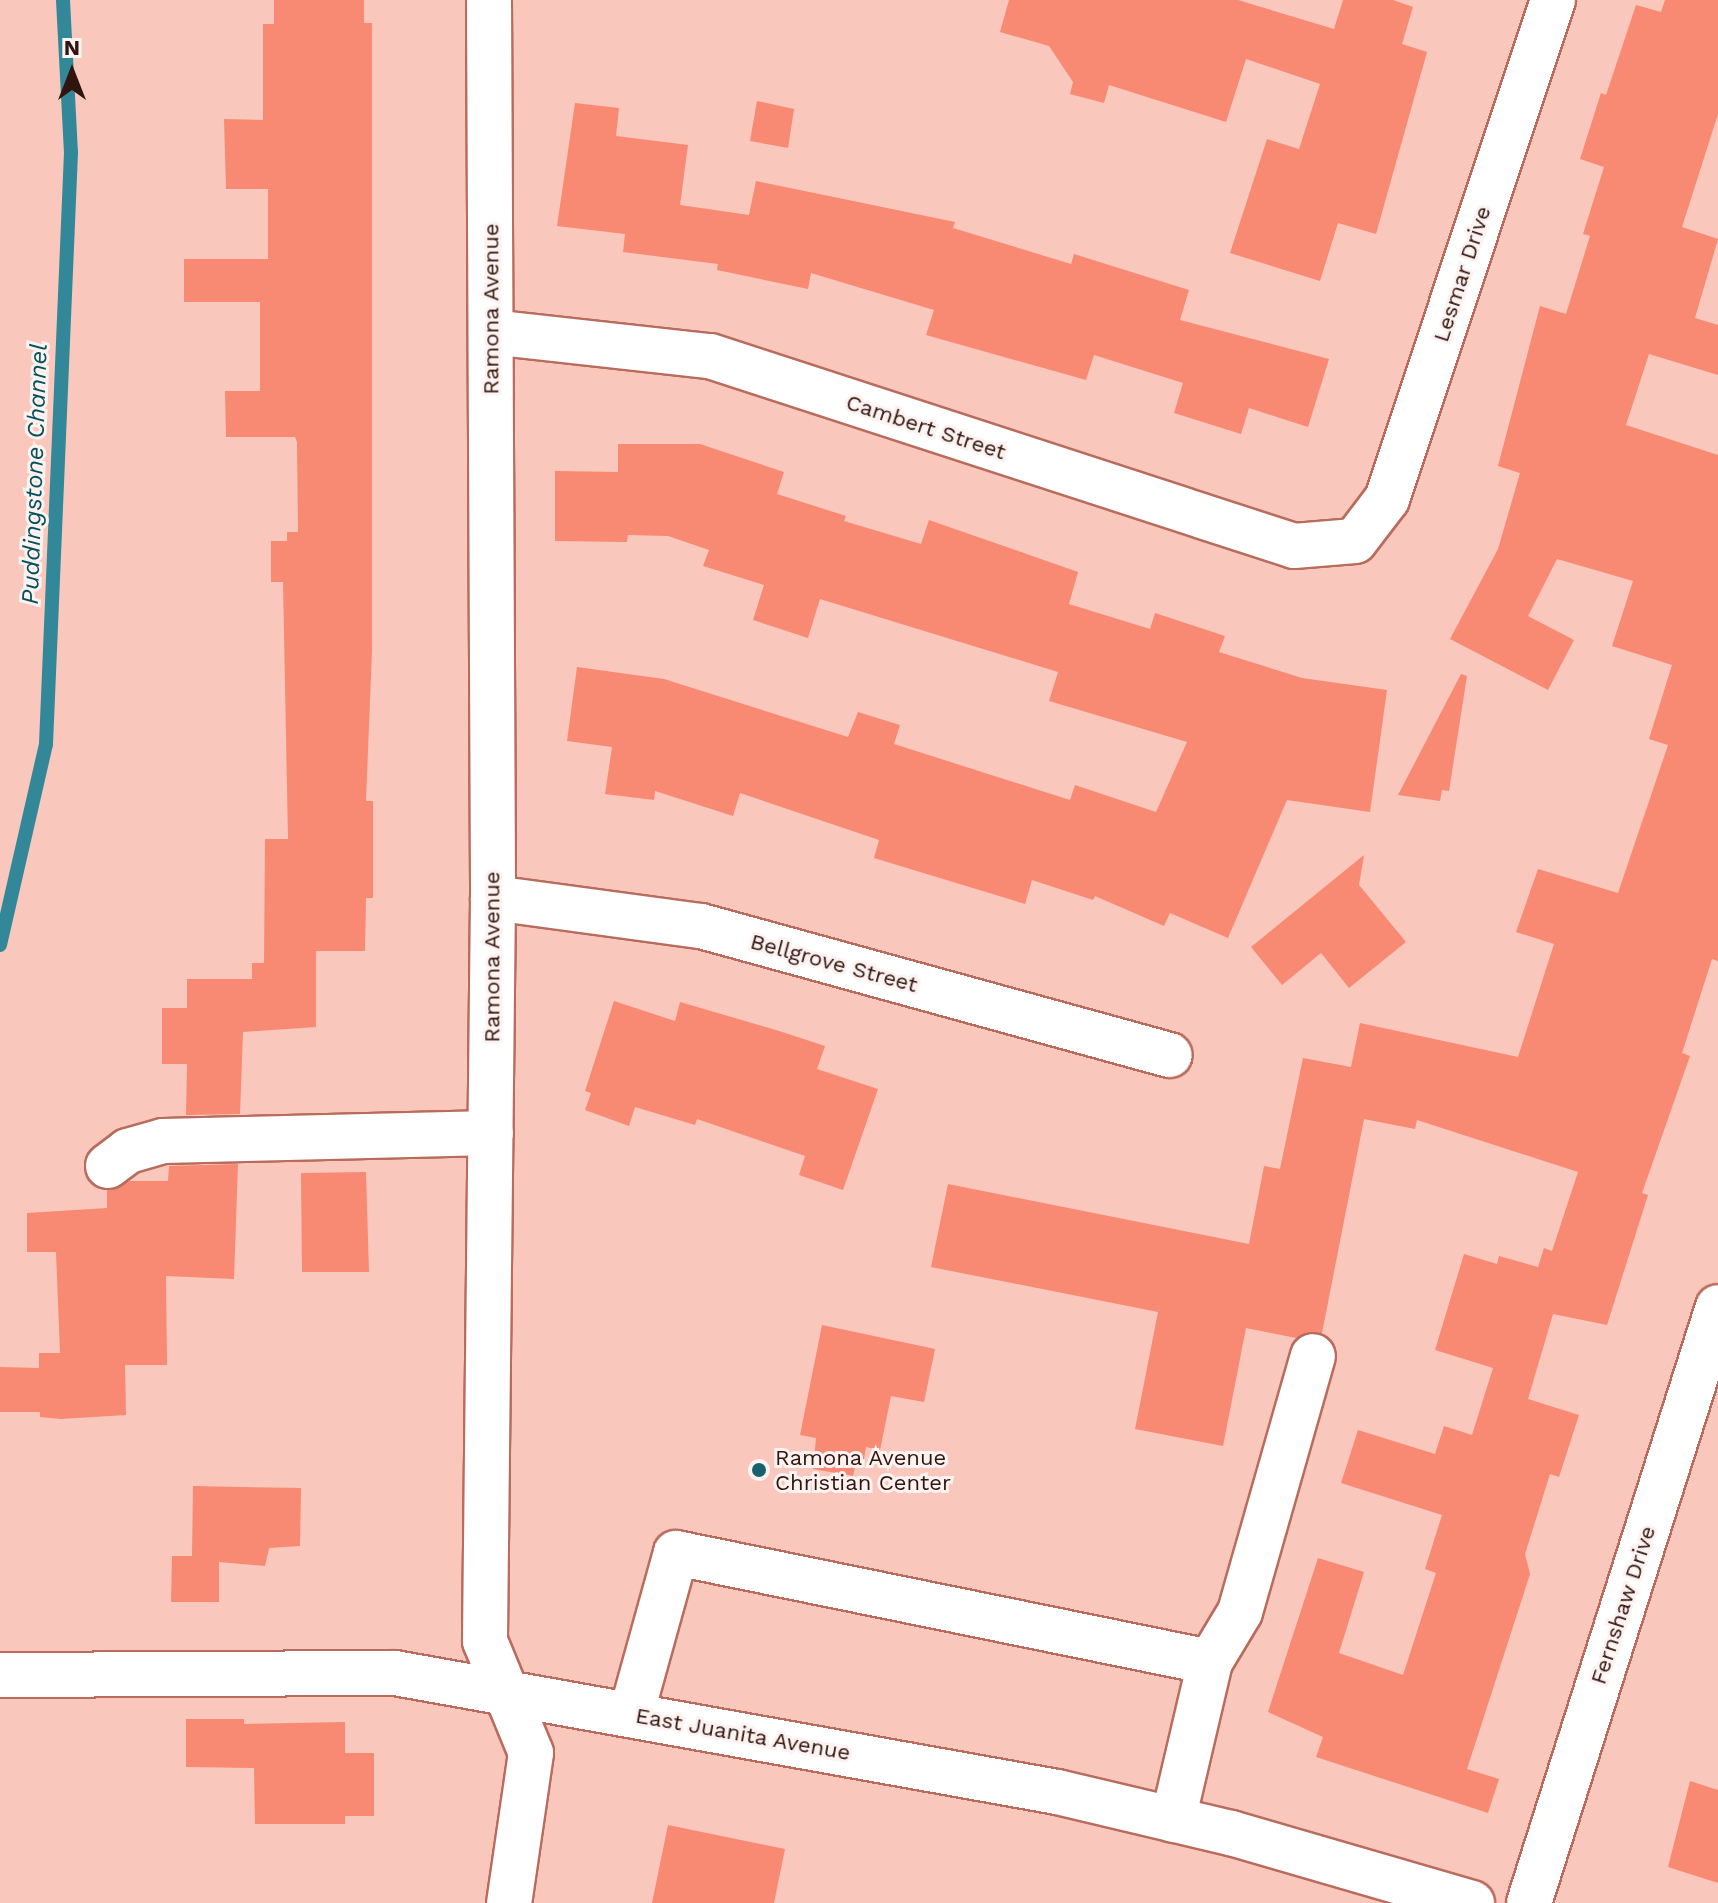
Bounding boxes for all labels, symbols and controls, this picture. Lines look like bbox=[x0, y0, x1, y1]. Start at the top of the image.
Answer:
north arrow bbox=[32, 32, 112, 112]
text: N bbox=[64, 35, 80, 60]
street label: Lesmar Drive bbox=[1428, 203, 1496, 345]
street label: Ramona Avenue bbox=[478, 223, 504, 395]
water label: Puddingstone Channel bbox=[16, 343, 54, 605]
street label: Cambert Street bbox=[843, 389, 1009, 465]
street label: Ramona Avenue bbox=[479, 871, 505, 1043]
street label: Bellgrove Street bbox=[748, 928, 920, 998]
place label: Ramona Avenue Christian Center bbox=[775, 1444, 951, 1496]
marker: Ramona Avenue Christian Center bbox=[750, 1461, 768, 1479]
street label: Fernshaw Drive bbox=[1585, 1522, 1661, 1688]
street label: East Juanita Avenue bbox=[633, 1702, 853, 1766]

